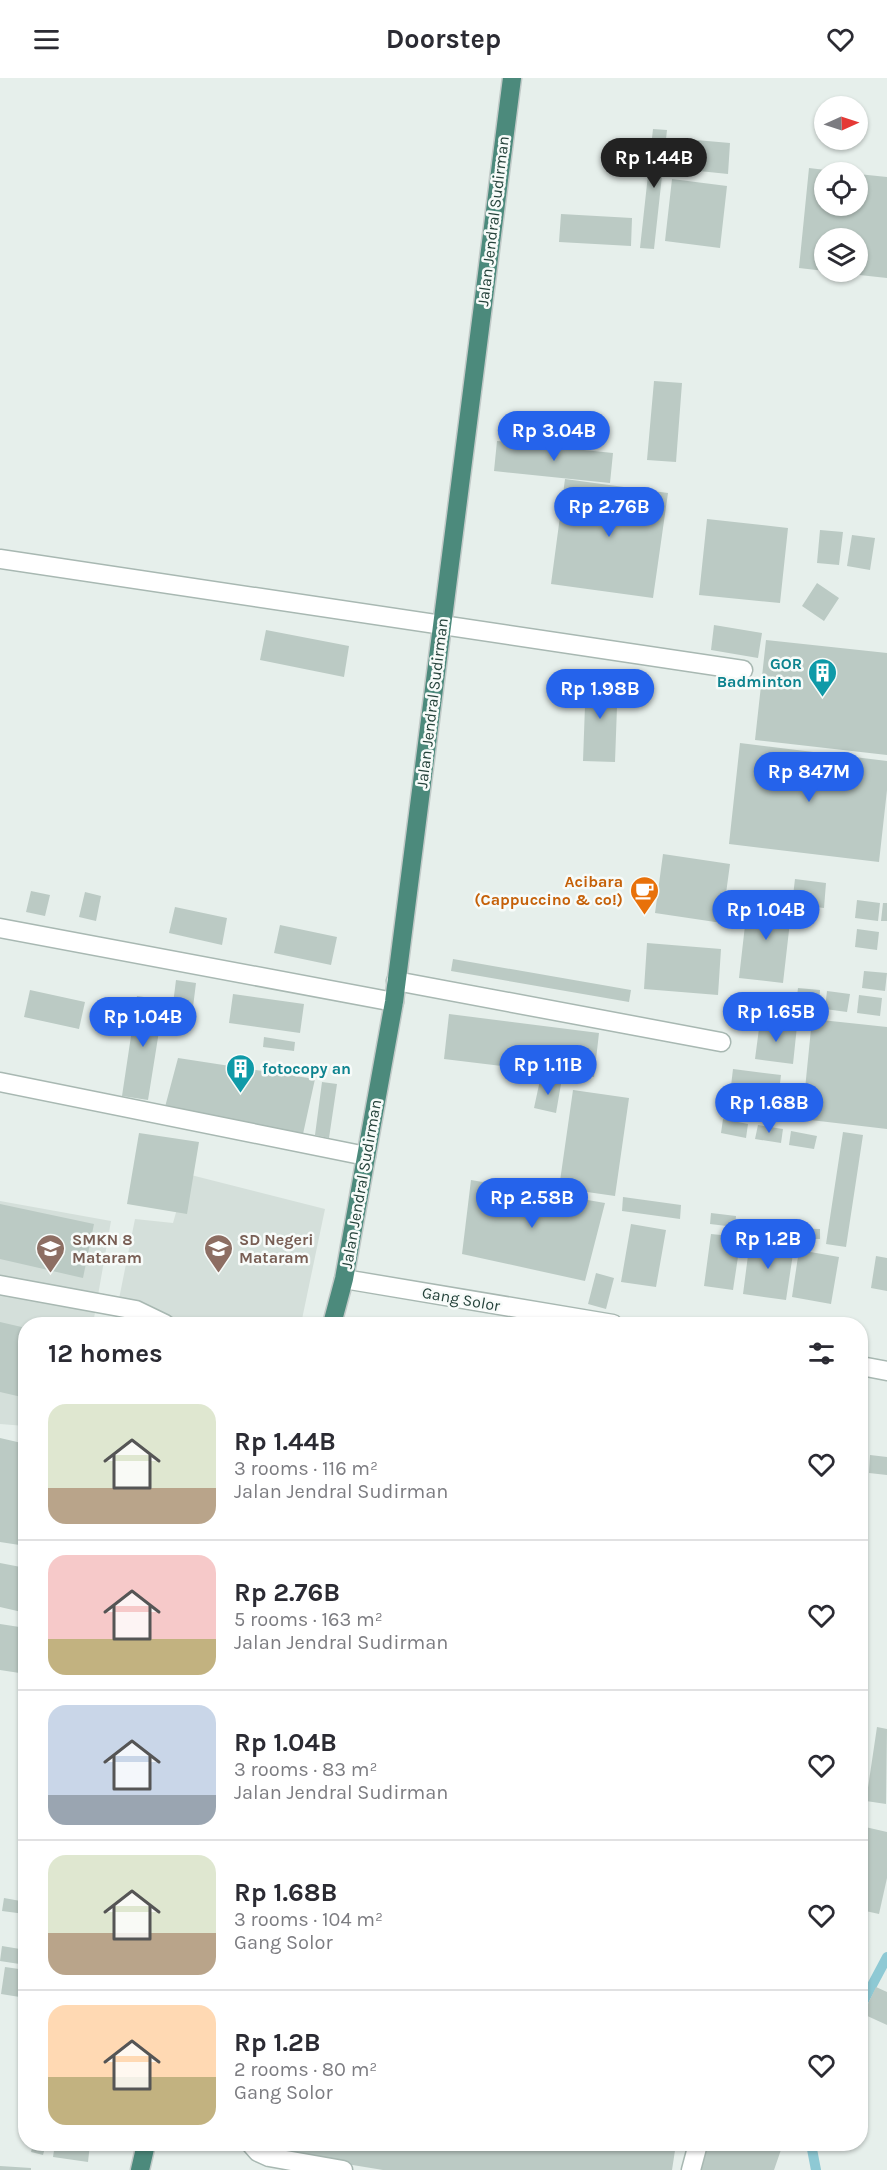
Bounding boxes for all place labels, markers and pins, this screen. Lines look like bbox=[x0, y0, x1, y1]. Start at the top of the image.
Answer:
pin: Rp 1.44B bbox=[592, 138, 716, 189]
pin: Rp 3.04B bbox=[492, 411, 616, 462]
pin: Rp 2.76B bbox=[547, 487, 671, 538]
place label: GOR Badminton bbox=[717, 654, 802, 691]
building icon: GOR Badminton bbox=[807, 656, 839, 698]
pin: Rp 1.98B bbox=[538, 669, 662, 720]
pin: Rp 847M bbox=[754, 752, 864, 803]
place label: Acibara (Cappuccino & co!) bbox=[474, 872, 623, 909]
cafe icon: Acibara (Cappuccino & co!) bbox=[628, 874, 660, 916]
pin: Rp 1.04B bbox=[704, 890, 828, 941]
pin: Rp 1.65B bbox=[714, 992, 838, 1043]
pin: Rp 1.04B bbox=[81, 997, 205, 1048]
pin: Rp 1.11B bbox=[486, 1045, 610, 1096]
building icon: fotocopy an bbox=[225, 1052, 257, 1094]
place label: fotocopy an bbox=[262, 1059, 351, 1078]
pin: Rp 1.68B bbox=[707, 1083, 831, 1134]
pin: Rp 2.58B bbox=[470, 1178, 594, 1229]
pin: Rp 1.2B bbox=[713, 1219, 823, 1270]
place label: SMKN 8 Mataram bbox=[72, 1230, 142, 1267]
place label: SD Negeri Mataram bbox=[239, 1230, 314, 1267]
school or university icon: SMKN 8 Mataram bbox=[35, 1232, 67, 1274]
school or university icon: SD Negeri Mataram bbox=[202, 1232, 234, 1274]

